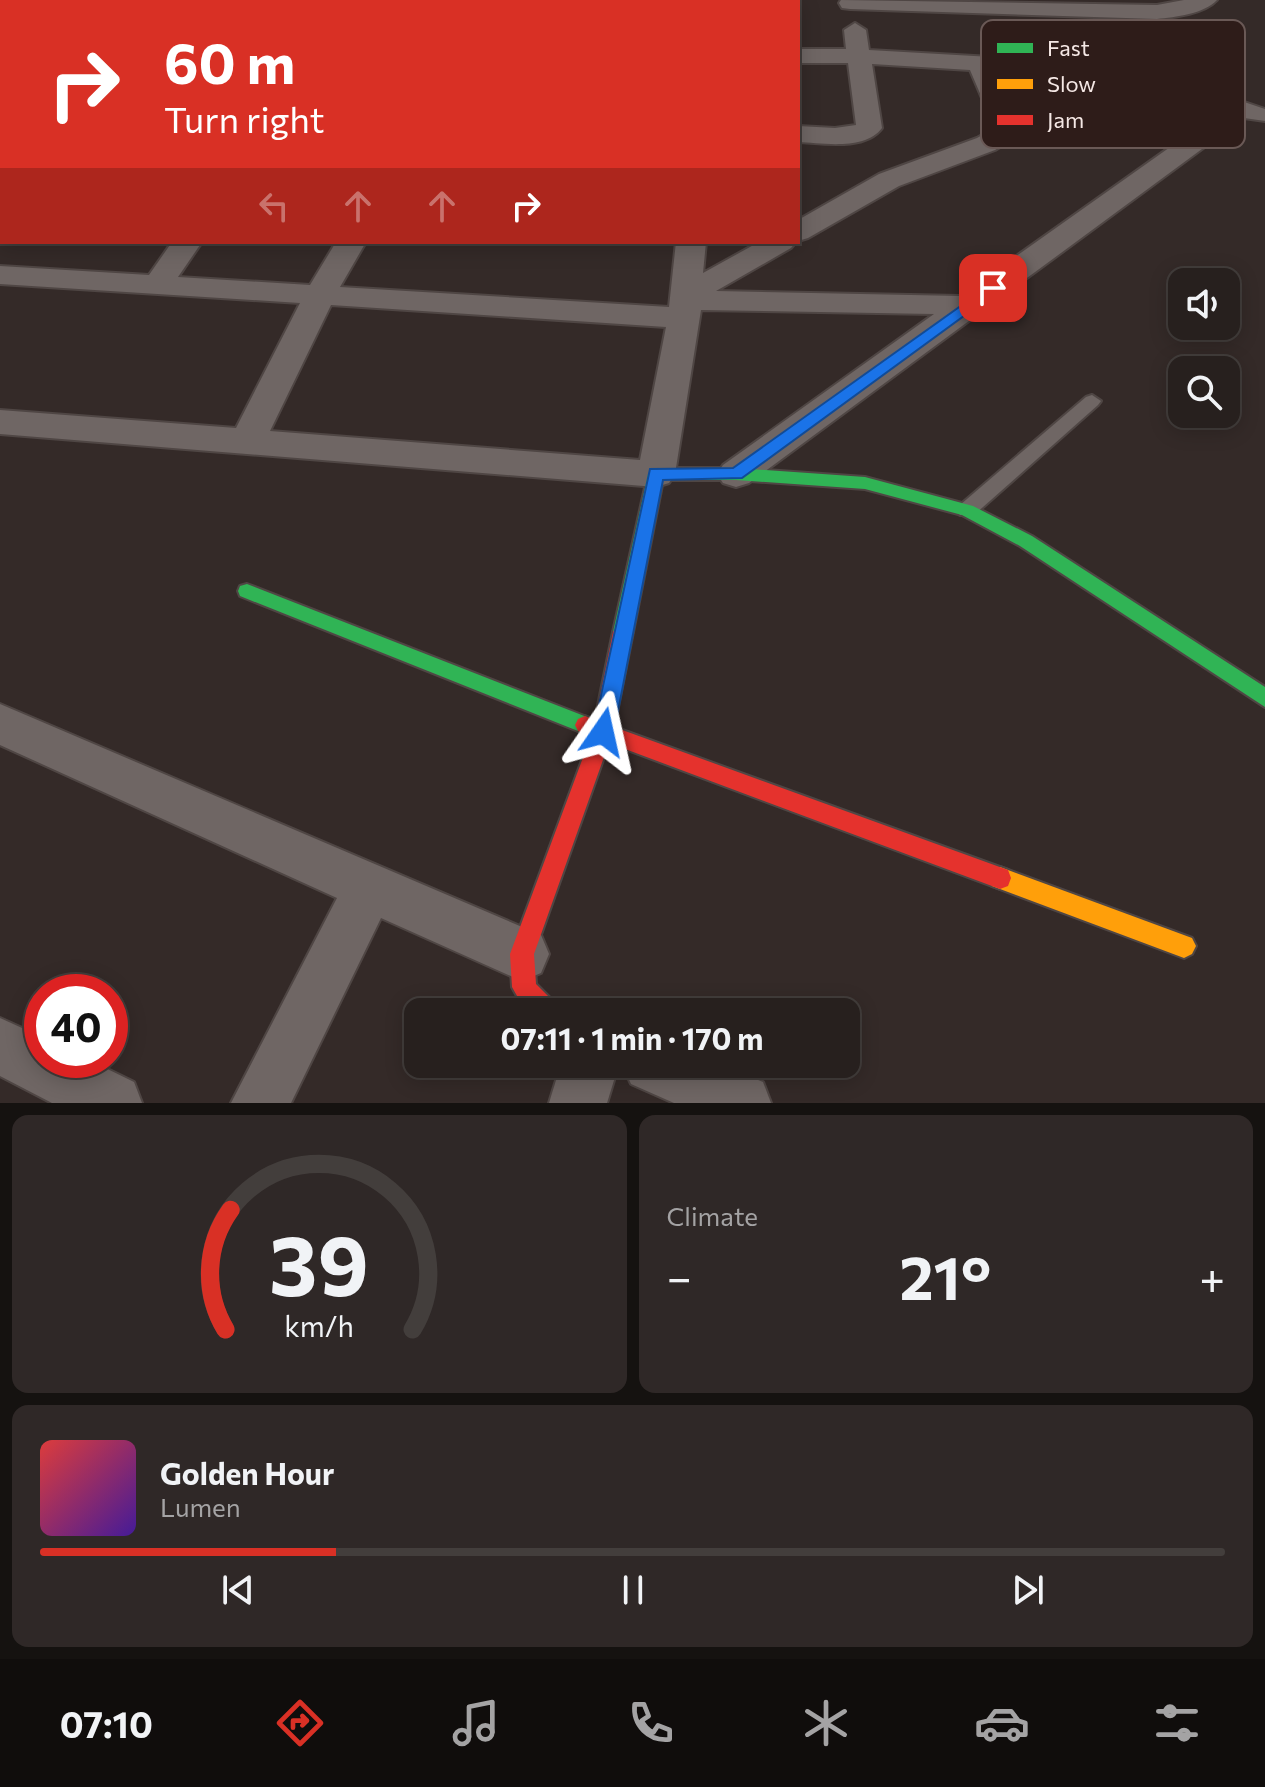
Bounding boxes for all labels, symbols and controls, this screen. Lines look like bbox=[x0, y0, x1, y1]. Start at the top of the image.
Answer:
legend bbox=[981, 20, 1245, 148]
text: 60 m bbox=[164, 27, 295, 96]
icon: right bbox=[32, 32, 136, 136]
text: Fast bbox=[1047, 34, 1090, 61]
text: Slow bbox=[1047, 70, 1096, 97]
text: Turn right bbox=[164, 96, 325, 140]
text: Jam bbox=[1047, 106, 1084, 133]
icon: left bbox=[252, 184, 296, 228]
icon: ahead bbox=[336, 184, 380, 228]
icon: ahead bbox=[420, 184, 464, 228]
icon: right bbox=[504, 184, 548, 228]
pin bbox=[959, 254, 1027, 322]
icon: arrive bbox=[971, 266, 1015, 310]
map controls bbox=[1168, 268, 1240, 428]
button: sound bbox=[1168, 268, 1240, 340]
button: search bbox=[1168, 356, 1240, 428]
position arrow bbox=[561, 690, 645, 774]
speed limit sign: 40 bbox=[24, 974, 128, 1078]
text: 07:11 · 1 min · 170 m bbox=[501, 1019, 763, 1056]
text: Climate bbox=[667, 1200, 758, 1231]
text: 39 bbox=[269, 1211, 369, 1313]
text: 21° bbox=[899, 1239, 991, 1312]
text: − bbox=[667, 1249, 692, 1303]
text: + bbox=[1199, 1249, 1225, 1303]
text: km/h bbox=[284, 1308, 354, 1343]
text: Golden Hour bbox=[160, 1454, 334, 1491]
text: Lumen bbox=[160, 1491, 241, 1522]
icon: previous bbox=[216, 1568, 260, 1612]
icon: pause bbox=[611, 1568, 655, 1612]
icon: next bbox=[1006, 1568, 1050, 1612]
icon: directions bbox=[272, 1695, 328, 1751]
icon: music bbox=[448, 1695, 504, 1751]
icon: phone bbox=[623, 1695, 679, 1751]
icon: climate bbox=[798, 1695, 854, 1751]
icon: car bbox=[974, 1695, 1030, 1751]
icon: filters bbox=[1149, 1695, 1205, 1751]
text: 07:10 bbox=[60, 1701, 153, 1745]

